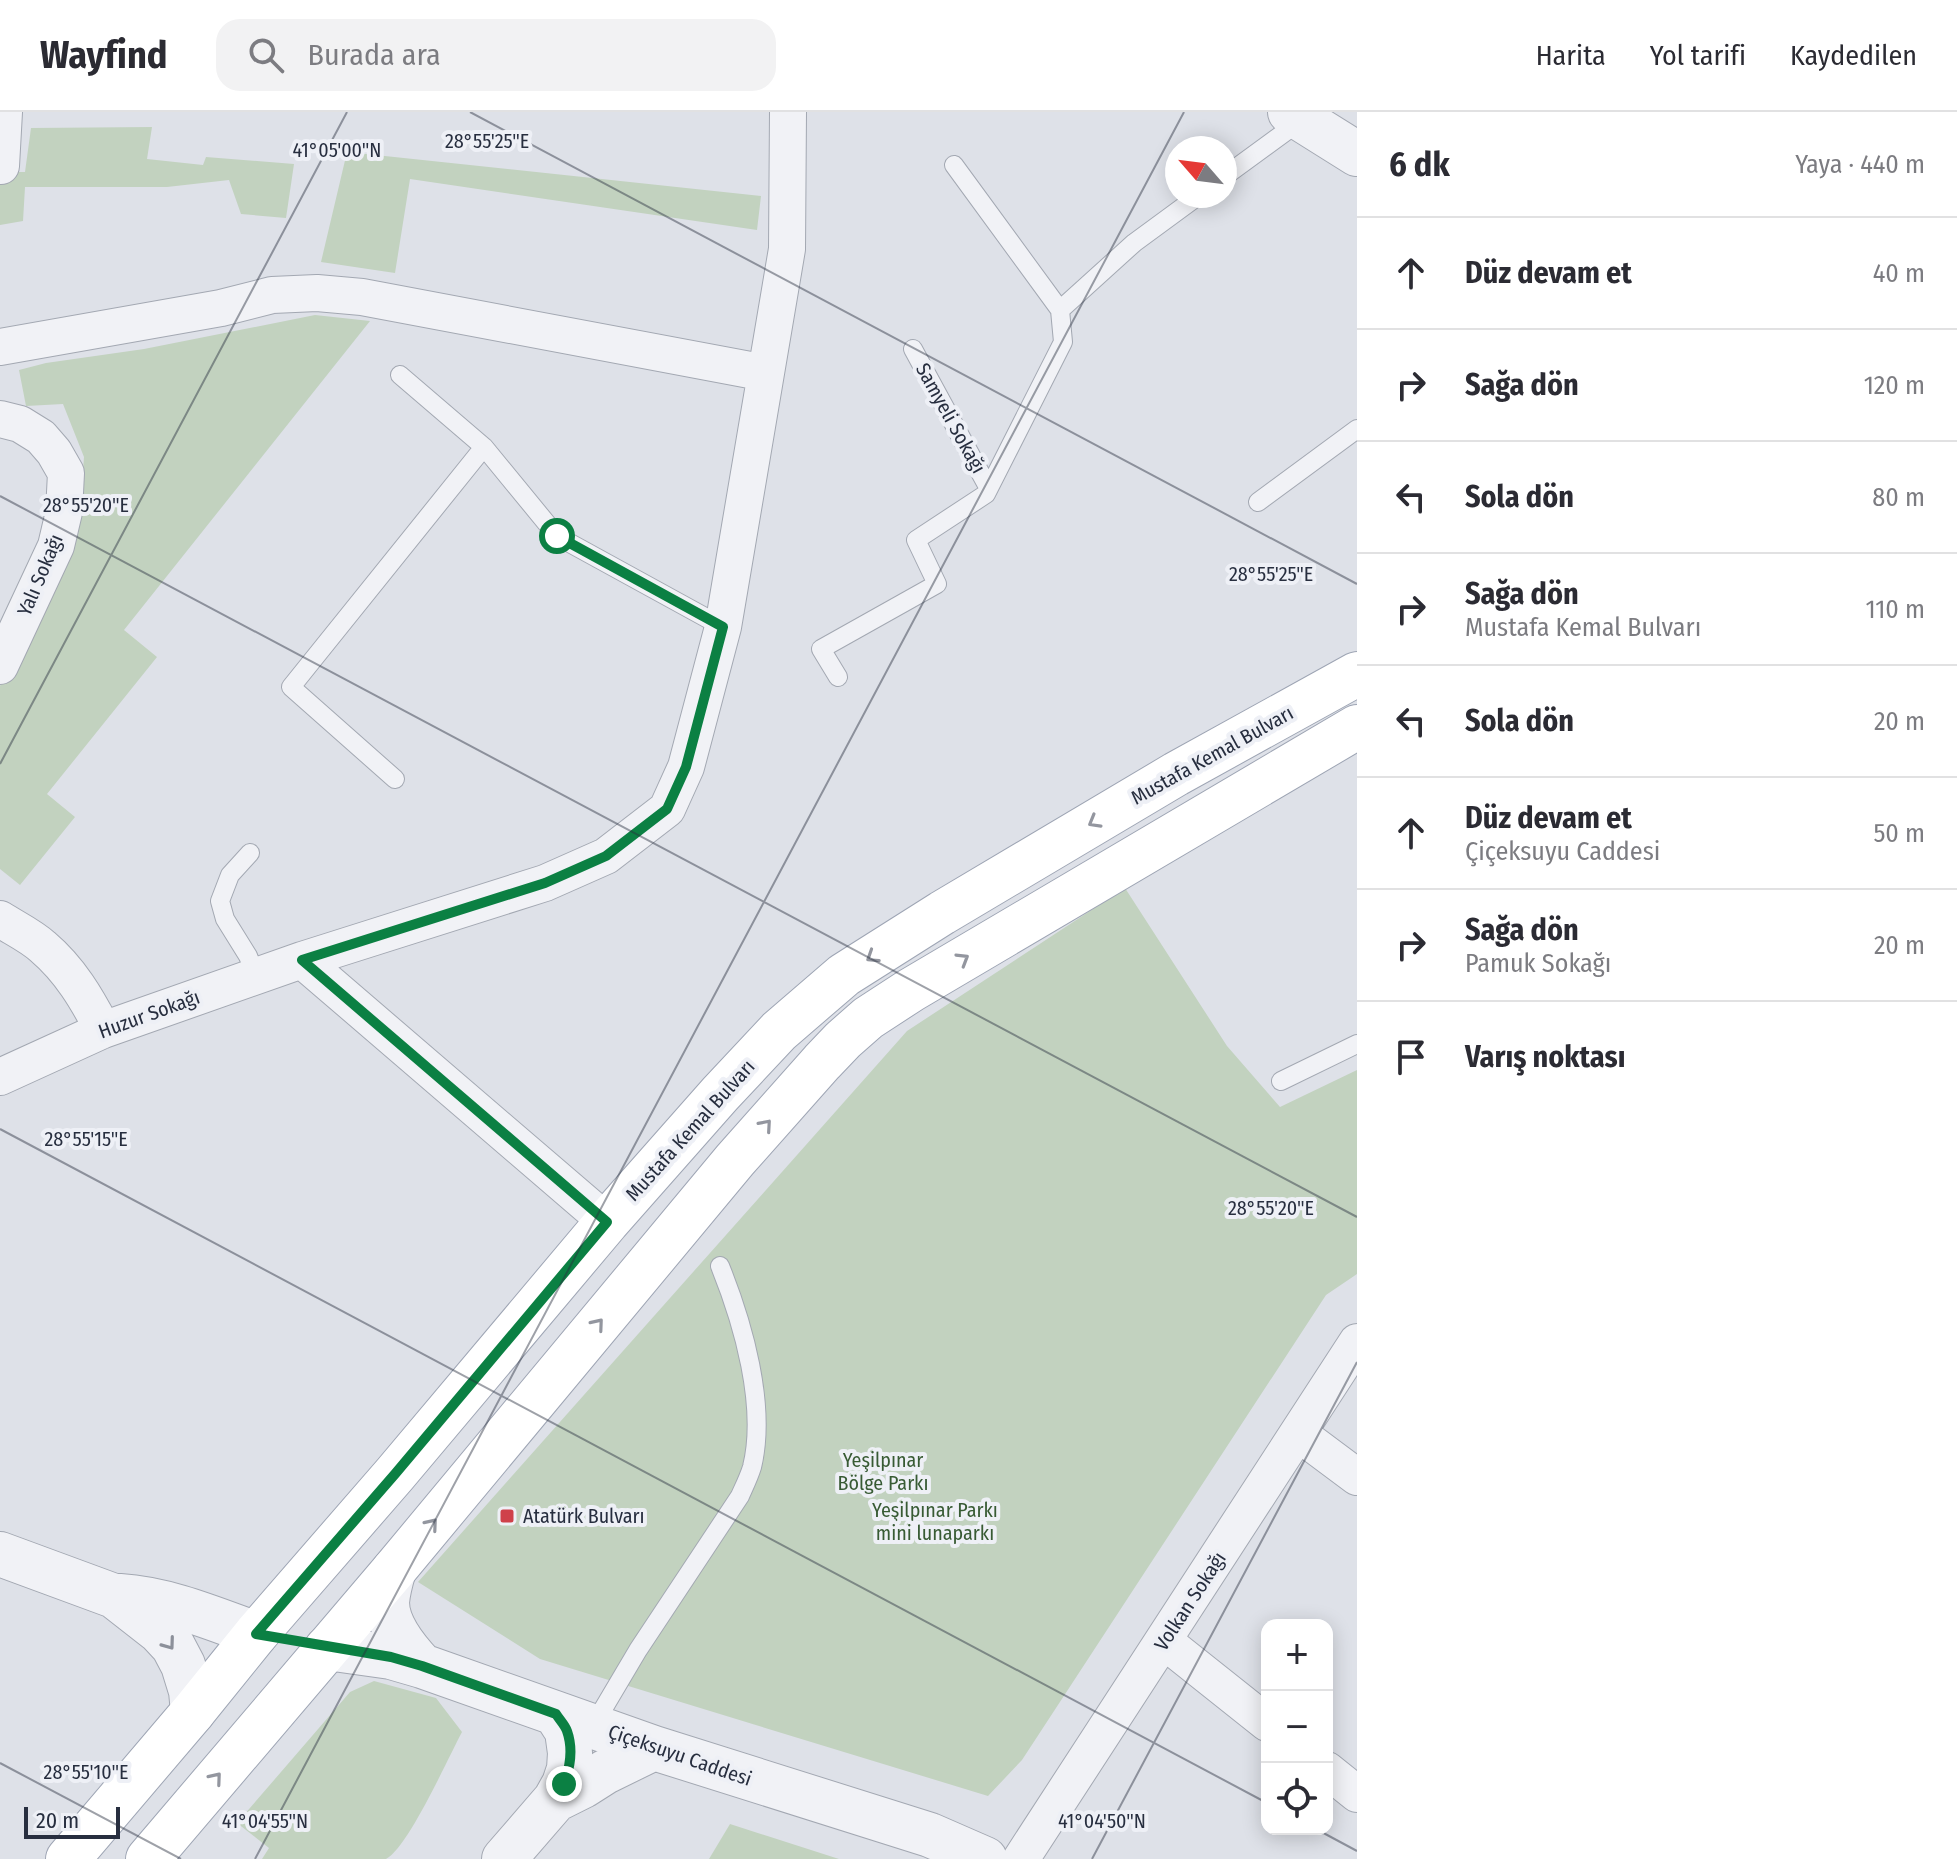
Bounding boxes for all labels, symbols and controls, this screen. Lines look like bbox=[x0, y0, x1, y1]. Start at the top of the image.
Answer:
search box bbox=[216, 19, 776, 91]
text: Wayfind bbox=[40, 32, 168, 78]
icon: search bbox=[244, 33, 288, 77]
text: Burada ara bbox=[308, 37, 441, 73]
text: Harita bbox=[1536, 39, 1606, 72]
text: Yol tarifi bbox=[1650, 39, 1746, 72]
text: Kaydedilen bbox=[1790, 39, 1917, 72]
text: 28°55'25"E bbox=[445, 129, 529, 153]
north arrow bbox=[1165, 136, 1237, 208]
text: 41°05'00"N bbox=[293, 138, 381, 162]
text: 6 dk bbox=[1389, 144, 1450, 185]
text: Yaya · 440 m bbox=[1795, 149, 1925, 180]
icon: ahead bbox=[1389, 251, 1433, 295]
text: Düz devam et bbox=[1465, 255, 1632, 291]
text: 40 m bbox=[1873, 258, 1925, 289]
street label: Samyeli Sokağı bbox=[911, 359, 991, 477]
icon: right bbox=[1389, 363, 1433, 407]
text: Sağa dön bbox=[1465, 367, 1579, 403]
text: 120 m bbox=[1864, 370, 1925, 401]
icon: left bbox=[1389, 475, 1433, 519]
text: Sola dön bbox=[1465, 479, 1574, 515]
text: 80 m bbox=[1872, 482, 1925, 513]
text: 28°55'20"E bbox=[43, 493, 129, 517]
route start bbox=[539, 518, 575, 554]
street label: Yalı Sokağı bbox=[12, 530, 68, 620]
text: 28°55'25"E bbox=[1229, 562, 1313, 586]
text: Sağa dön bbox=[1465, 576, 1579, 612]
icon: right bbox=[1389, 587, 1433, 631]
text: 110 m bbox=[1865, 594, 1925, 625]
text: Mustafa Kemal Bulvarı bbox=[1465, 612, 1701, 643]
icon: left bbox=[1389, 699, 1433, 743]
street label: Mustafa Kemal Bulvarı bbox=[1127, 700, 1297, 810]
text: Sola dön bbox=[1465, 703, 1574, 739]
text: 20 m bbox=[1874, 706, 1925, 737]
text: Düz devam et bbox=[1465, 800, 1632, 836]
icon: ahead bbox=[1389, 811, 1433, 855]
one-way arrow bbox=[1088, 812, 1103, 828]
text: 50 m bbox=[1873, 818, 1925, 849]
text: Çiçeksuyu Caddesi bbox=[1465, 836, 1660, 867]
text: Sağa dön bbox=[1465, 912, 1579, 948]
icon: right bbox=[1389, 923, 1433, 967]
text: 20 m bbox=[1874, 930, 1925, 961]
one-way arrow bbox=[866, 947, 881, 962]
text: Pamuk Sokağı bbox=[1465, 948, 1611, 979]
one-way arrow bbox=[954, 953, 969, 969]
street label: Huzur Sokağı bbox=[95, 985, 203, 1043]
icon: arrive bbox=[1389, 1035, 1433, 1079]
text: Varış noktası bbox=[1465, 1039, 1626, 1075]
street label: Mustafa Kemal Bulvarı bbox=[620, 1054, 760, 1206]
one-way arrow bbox=[756, 1120, 770, 1135]
text: 28°55'15"E bbox=[44, 1127, 128, 1151]
text: 28°55'20"E bbox=[1228, 1196, 1314, 1220]
one-way arrow bbox=[588, 1319, 603, 1333]
park label: Yeşilpınar Bölge Parkı bbox=[838, 1448, 928, 1495]
park label: Yeşilpınar Parkı mini lunaparkı bbox=[872, 1498, 998, 1545]
place label: Atatürk Bulvarı bbox=[523, 1504, 645, 1528]
marker: Atatürk Bulvarı bbox=[498, 1507, 516, 1525]
one-way arrow bbox=[422, 1519, 437, 1533]
street label: Volkan Sokağı bbox=[1149, 1547, 1231, 1655]
map controls bbox=[1261, 1619, 1333, 1835]
button: + bbox=[1261, 1619, 1333, 1691]
one-way arrow bbox=[160, 1635, 174, 1650]
button: − bbox=[1261, 1691, 1333, 1763]
street label: Çiçeksuyu Caddesi bbox=[605, 1719, 755, 1792]
text: 28°55'10"E bbox=[44, 1760, 128, 1784]
button: locate bbox=[1261, 1763, 1333, 1835]
route end bbox=[546, 1766, 582, 1802]
one-way arrow bbox=[207, 1773, 221, 1787]
scale bar bbox=[24, 1803, 120, 1839]
text: 20 m bbox=[36, 1807, 79, 1834]
text: 41°04'55"N bbox=[222, 1809, 308, 1833]
text: 41°04'50"N bbox=[1058, 1809, 1146, 1833]

